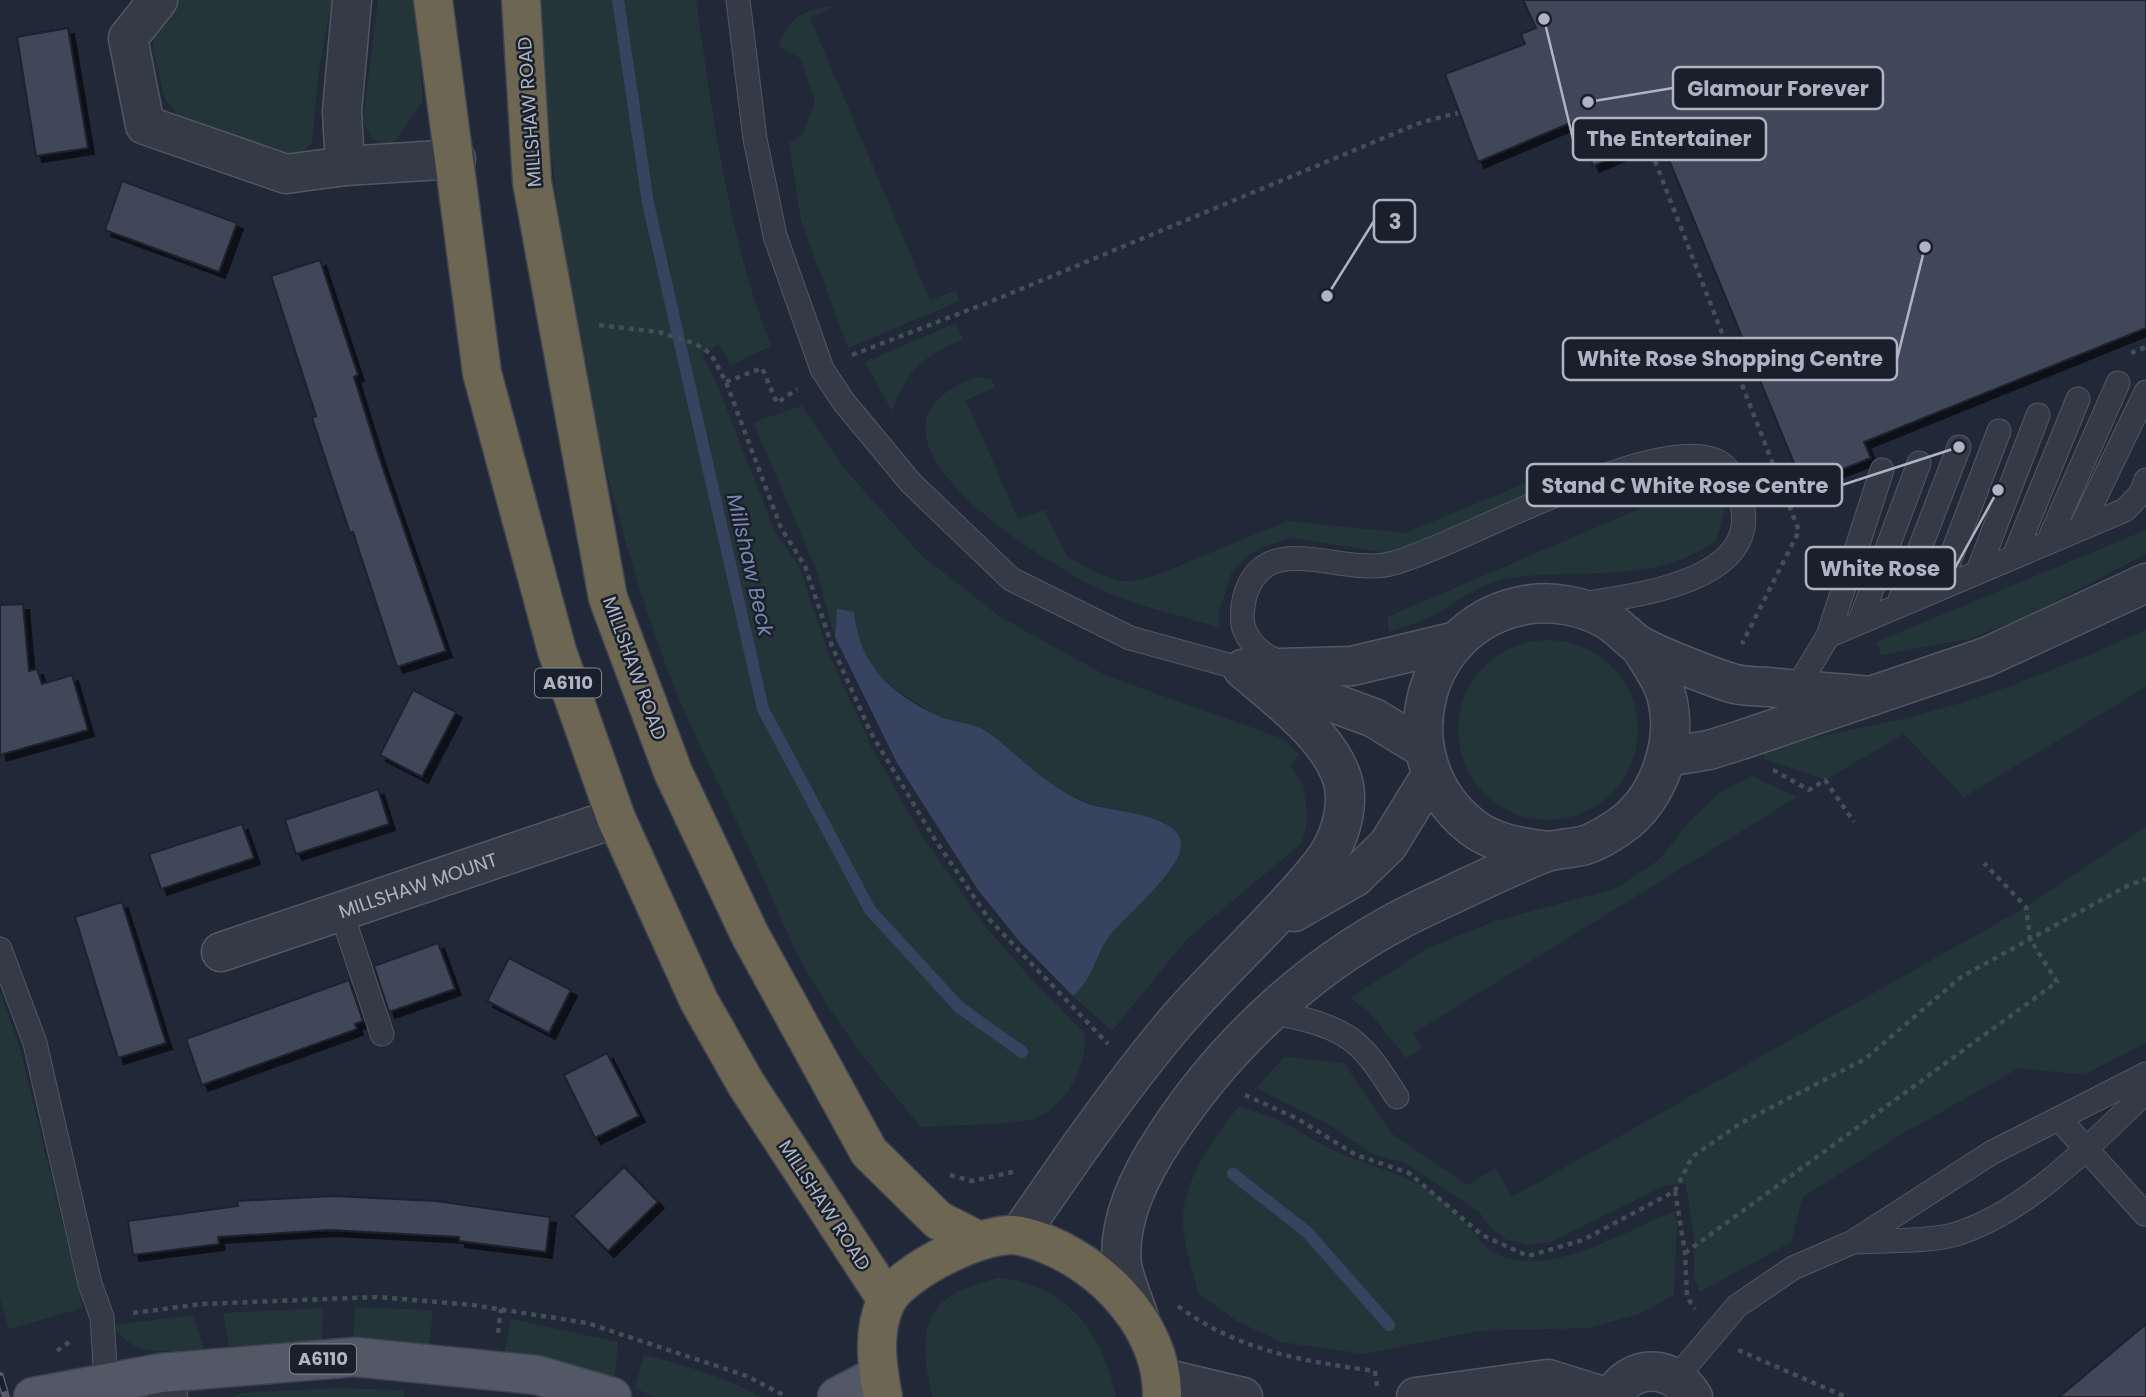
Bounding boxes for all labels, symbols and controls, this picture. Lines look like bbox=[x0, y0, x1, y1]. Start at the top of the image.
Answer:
street label: MILLSHAW ROAD bbox=[511, 36, 548, 188]
callout: Glamour Forever bbox=[1673, 67, 1883, 109]
text: Glamour Forever bbox=[1687, 74, 1869, 103]
callout: The Entertainer bbox=[1573, 118, 1766, 160]
text: The Entertainer bbox=[1587, 124, 1751, 153]
callout: 3 bbox=[1374, 200, 1415, 242]
text: 3 bbox=[1389, 207, 1401, 236]
callout: White Rose Shopping Centre bbox=[1563, 338, 1897, 380]
text: White Rose Shopping Centre bbox=[1577, 344, 1883, 373]
callout: Stand C White Rose Centre bbox=[1527, 464, 1842, 506]
text: Stand C White Rose Centre bbox=[1541, 471, 1829, 500]
water label: Millshaw Beck bbox=[720, 491, 781, 640]
callout: White Rose bbox=[1806, 547, 1955, 589]
text: White Rose bbox=[1820, 554, 1940, 583]
street label: MILLSHAW ROAD bbox=[596, 593, 673, 744]
road number: A6110 bbox=[535, 668, 601, 698]
street label: MILLSHAW MOUNT bbox=[335, 846, 501, 925]
street label: MILLSHAW ROAD bbox=[772, 1135, 877, 1276]
road number: A6110 bbox=[290, 1344, 356, 1374]

